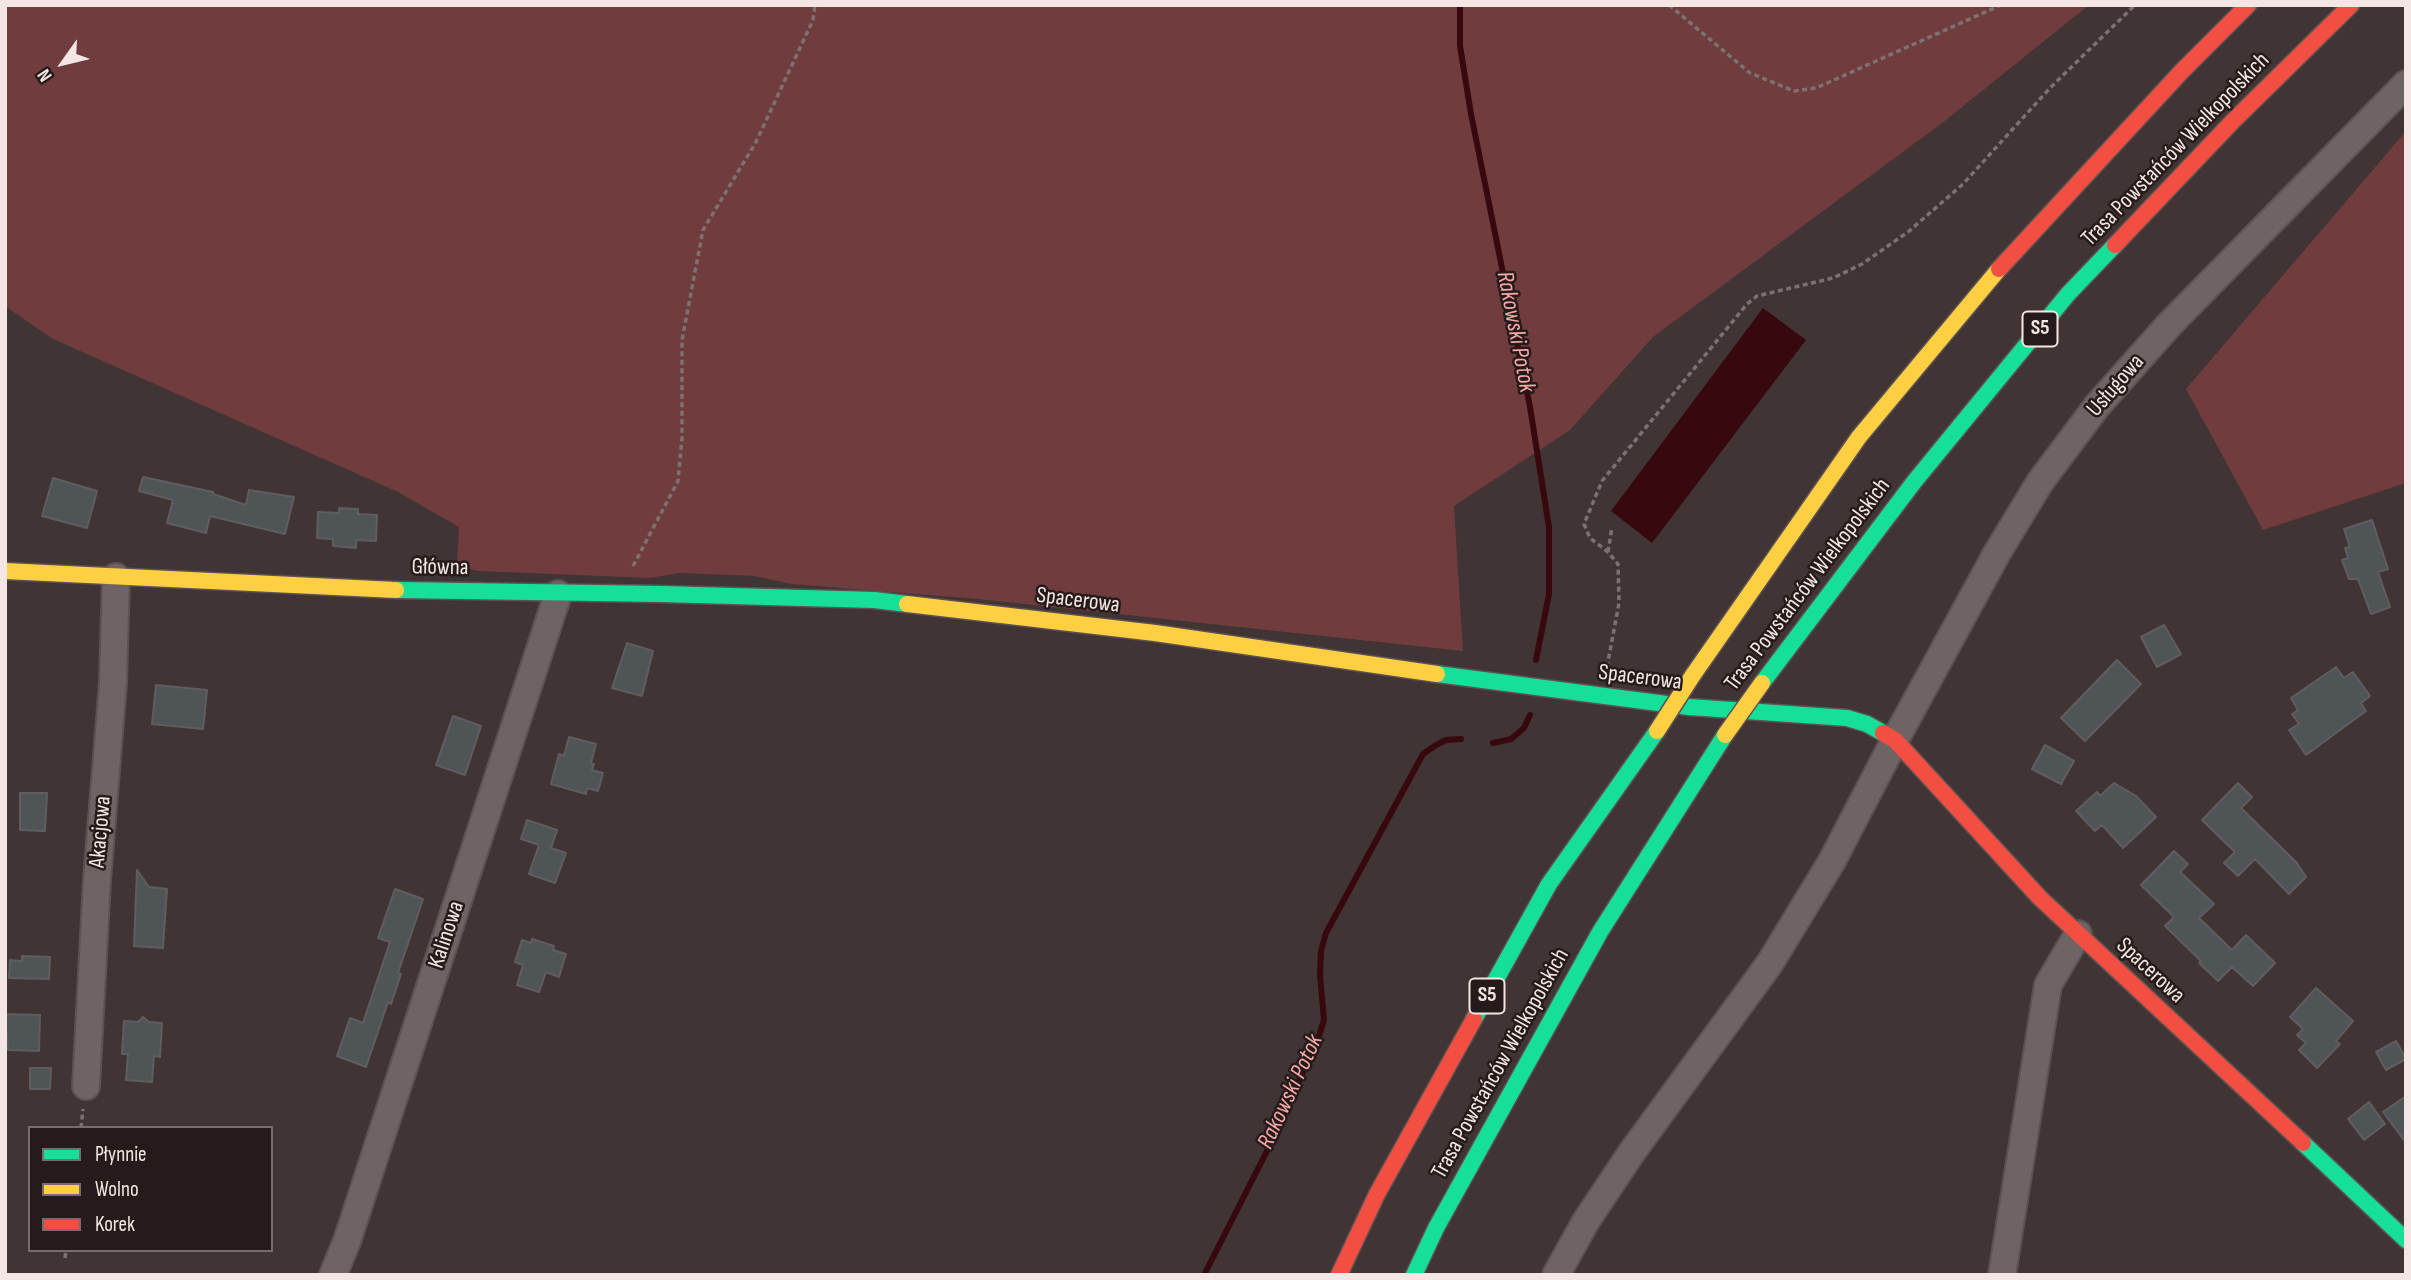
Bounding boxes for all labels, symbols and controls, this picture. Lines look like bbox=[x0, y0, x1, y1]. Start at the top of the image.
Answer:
north arrow bbox=[28, 28, 98, 98]
street label: Trasa Powstańców Wielkopolskich bbox=[2076, 47, 2276, 253]
text: N bbox=[33, 64, 58, 86]
water label: Rakowski Potok bbox=[1489, 269, 1541, 395]
road number: S5 bbox=[2022, 312, 2058, 346]
street label: Usługowa bbox=[2081, 349, 2151, 423]
street label: Trasa Powstańców Wielkopolskich bbox=[1719, 473, 1897, 697]
street label: Główna bbox=[411, 554, 469, 582]
street label: Spacerowa bbox=[1035, 582, 1121, 620]
street label: Spacerowa bbox=[1597, 659, 1683, 697]
street label: Akacjowa bbox=[84, 795, 118, 869]
street label: Kalinowa bbox=[423, 898, 471, 972]
street label: Spacerowa bbox=[2110, 932, 2190, 1010]
street label: Trasa Powstańców Wielkopolskich bbox=[1426, 944, 1576, 1184]
road number: S5 bbox=[1470, 978, 1504, 1014]
water label: Rakowski Potok bbox=[1252, 1030, 1330, 1154]
legend bbox=[28, 1126, 273, 1252]
text: Płynnie bbox=[95, 1142, 147, 1167]
text: Wolno bbox=[95, 1177, 139, 1202]
text: Korek bbox=[95, 1212, 135, 1237]

